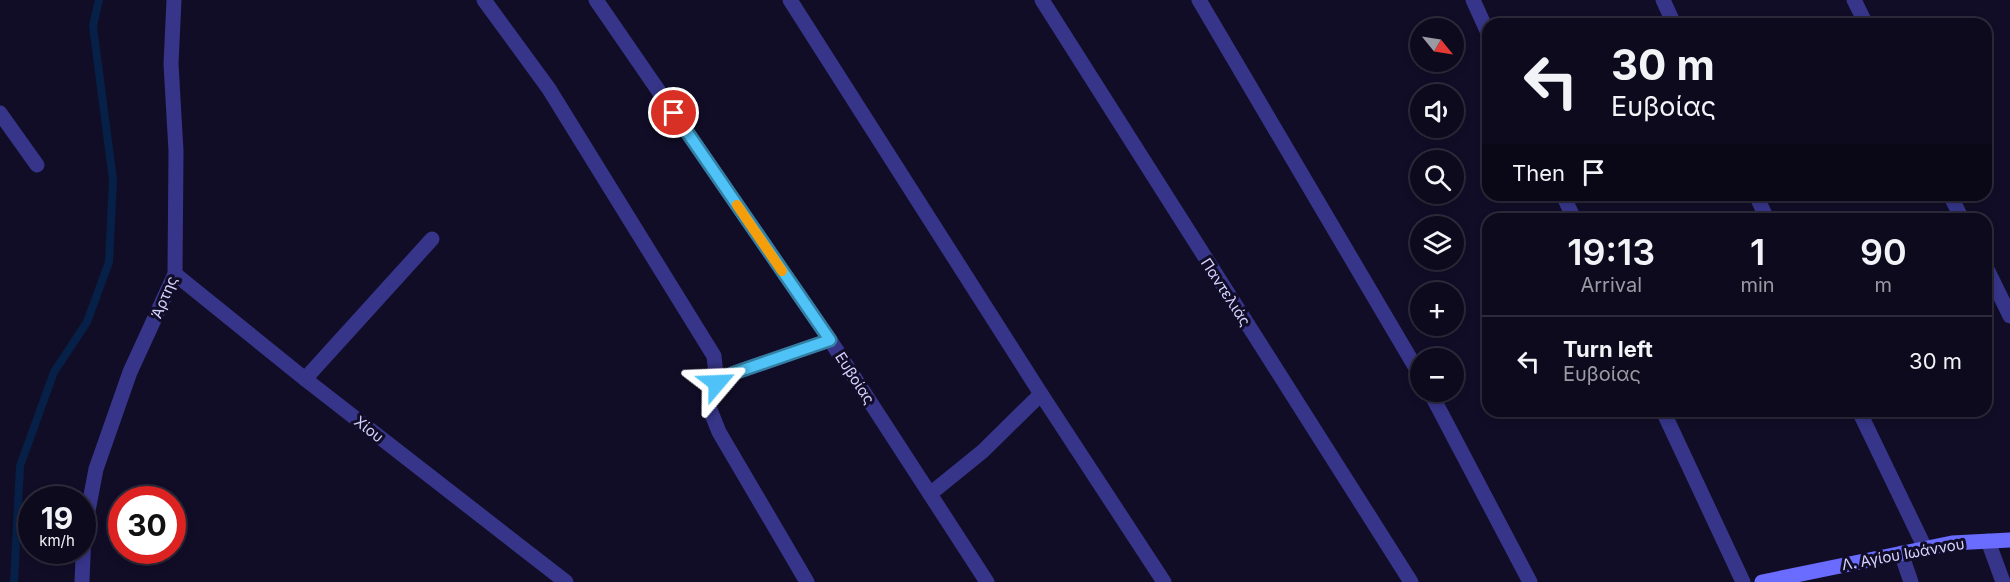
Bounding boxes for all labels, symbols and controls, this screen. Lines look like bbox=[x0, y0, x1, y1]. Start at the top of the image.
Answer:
north arrow bbox=[1410, 18, 1464, 72]
map controls bbox=[1410, 18, 1464, 402]
text: 30 m bbox=[1611, 39, 1715, 90]
icon: left bbox=[1512, 42, 1590, 120]
button: sound bbox=[1410, 84, 1464, 138]
pin bbox=[648, 87, 699, 138]
text: Ευβοίας bbox=[1611, 90, 1716, 123]
icon: arrive bbox=[657, 96, 690, 129]
button: search bbox=[1410, 150, 1464, 204]
icon: arrive bbox=[1577, 156, 1610, 189]
text: Then bbox=[1512, 160, 1565, 186]
button: layers bbox=[1410, 216, 1464, 270]
text: 19:13 bbox=[1567, 230, 1655, 274]
text: 1 bbox=[1750, 230, 1765, 274]
text: 90 bbox=[1860, 230, 1907, 274]
street label: Παντελιάς bbox=[1197, 254, 1255, 330]
street label: Άρτης bbox=[147, 273, 181, 321]
text: Arrival bbox=[1580, 273, 1642, 297]
text: min bbox=[1740, 273, 1775, 297]
text: m bbox=[1875, 273, 1892, 297]
button: + bbox=[1410, 282, 1464, 336]
text: Turn left bbox=[1563, 336, 1653, 362]
icon: left bbox=[1512, 345, 1545, 378]
street label: Ευβοίας bbox=[831, 348, 879, 408]
button: − bbox=[1410, 348, 1464, 402]
text: 30 m bbox=[1909, 348, 1962, 374]
position arrow bbox=[685, 351, 749, 415]
text: Ευβοίας bbox=[1563, 362, 1641, 386]
street label: Χίου bbox=[350, 412, 388, 446]
speed limit sign: 30 bbox=[108, 486, 186, 564]
text: 19 bbox=[41, 500, 73, 536]
text: km/h bbox=[39, 531, 75, 550]
street label: Λ. Αγίου Ιωάννου bbox=[1840, 534, 1966, 574]

